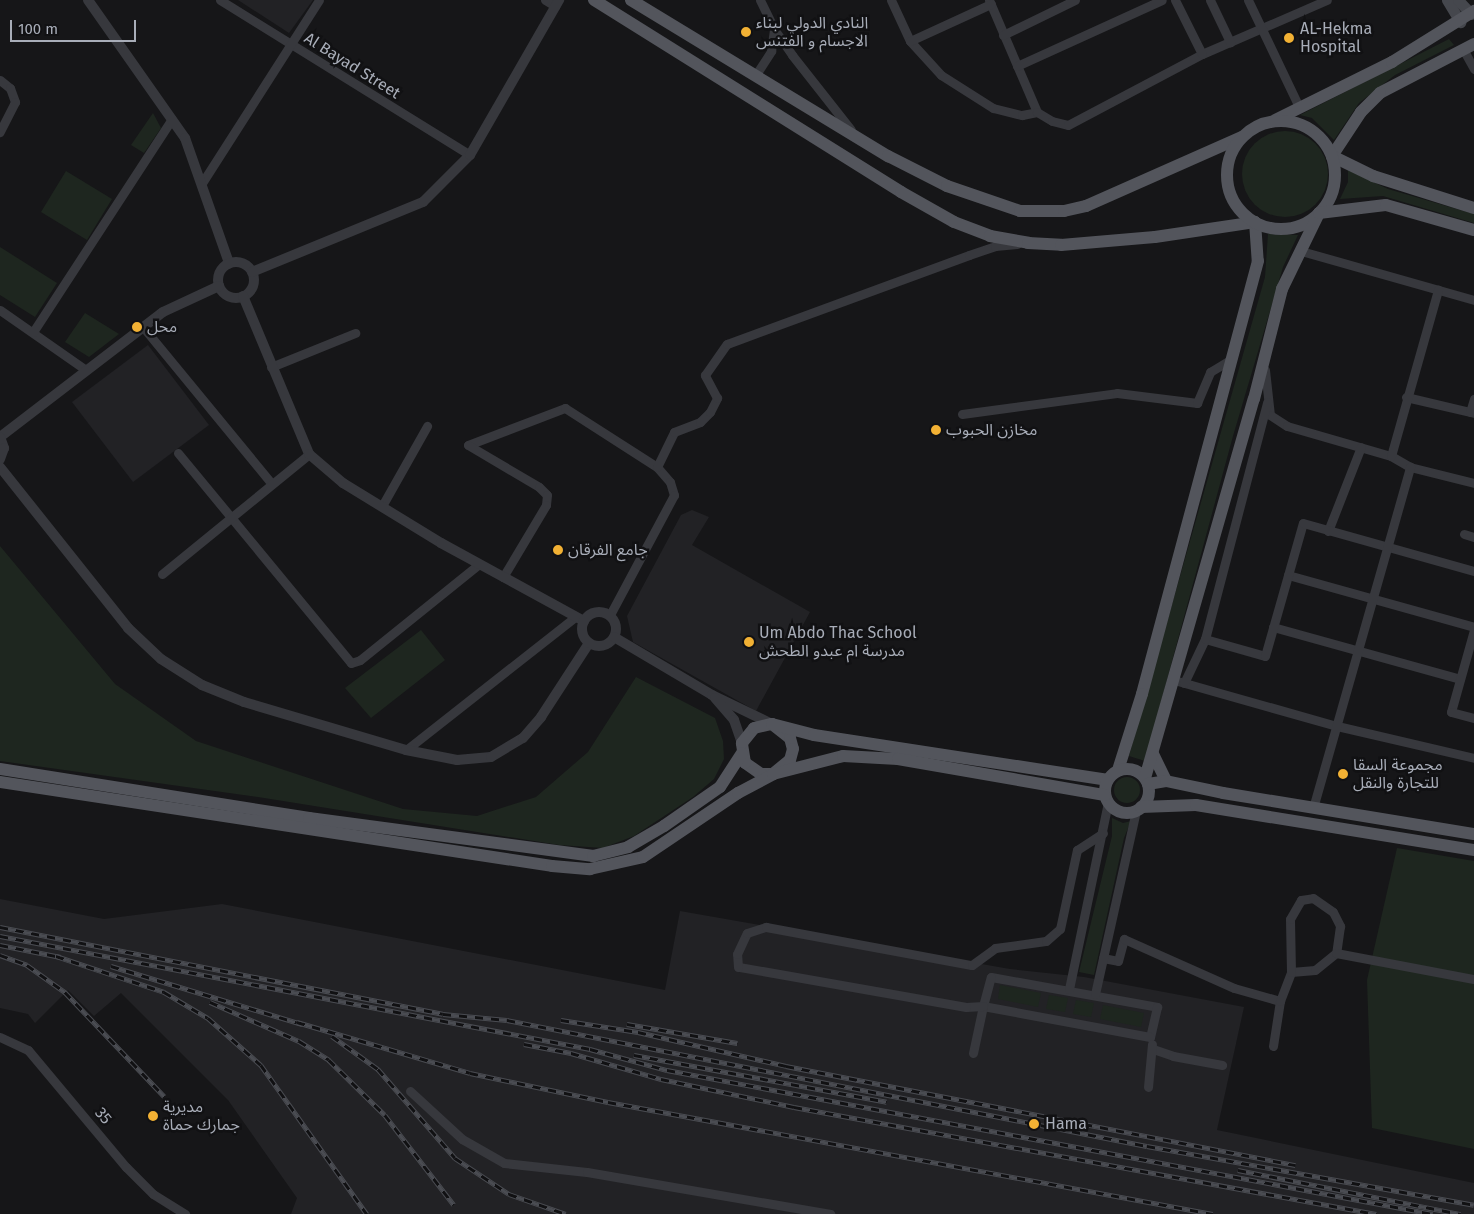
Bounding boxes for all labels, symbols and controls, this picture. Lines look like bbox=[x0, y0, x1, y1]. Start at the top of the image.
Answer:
scale bar bbox=[12, 10, 139, 42]
place label: النادي الدولي لبناء الاجسام و الفتنس bbox=[756, 13, 868, 51]
place label: AL-Hekma Hospital bbox=[1300, 19, 1372, 57]
text: 100 m bbox=[18, 20, 58, 38]
marker: النادي الدولي لبناء الاجسام و الفتنس bbox=[740, 26, 752, 38]
street label: Al Bayad Street bbox=[300, 29, 404, 103]
marker: AL-Hekma Hospital bbox=[1282, 31, 1296, 45]
place label: محل bbox=[147, 317, 177, 337]
marker: محل bbox=[131, 321, 143, 333]
place label: مخازن الحبوب bbox=[946, 420, 1037, 440]
marker: مخازن الحبوب bbox=[930, 424, 942, 436]
place label: جامع الفرقان bbox=[568, 540, 648, 560]
marker: جامع الفرقان bbox=[552, 544, 564, 556]
place label: Um Abdo Thac School مدرسة ام عبدو الطحش bbox=[759, 623, 917, 661]
marker: Um Abdo Thac School مدرسة ام عبدو الطحش bbox=[743, 636, 755, 648]
place label: مجموعة السقا للتجارة والنقل bbox=[1353, 755, 1443, 793]
marker: مجموعة السقا للتجارة والنقل bbox=[1337, 768, 1349, 780]
place label: مديرية جمارك حماة bbox=[163, 1097, 240, 1135]
street label: 35 bbox=[91, 1104, 115, 1128]
marker: مديرية جمارك حماة bbox=[147, 1110, 159, 1122]
place label: Hama bbox=[1045, 1114, 1087, 1134]
marker: Hama bbox=[1027, 1117, 1041, 1131]

